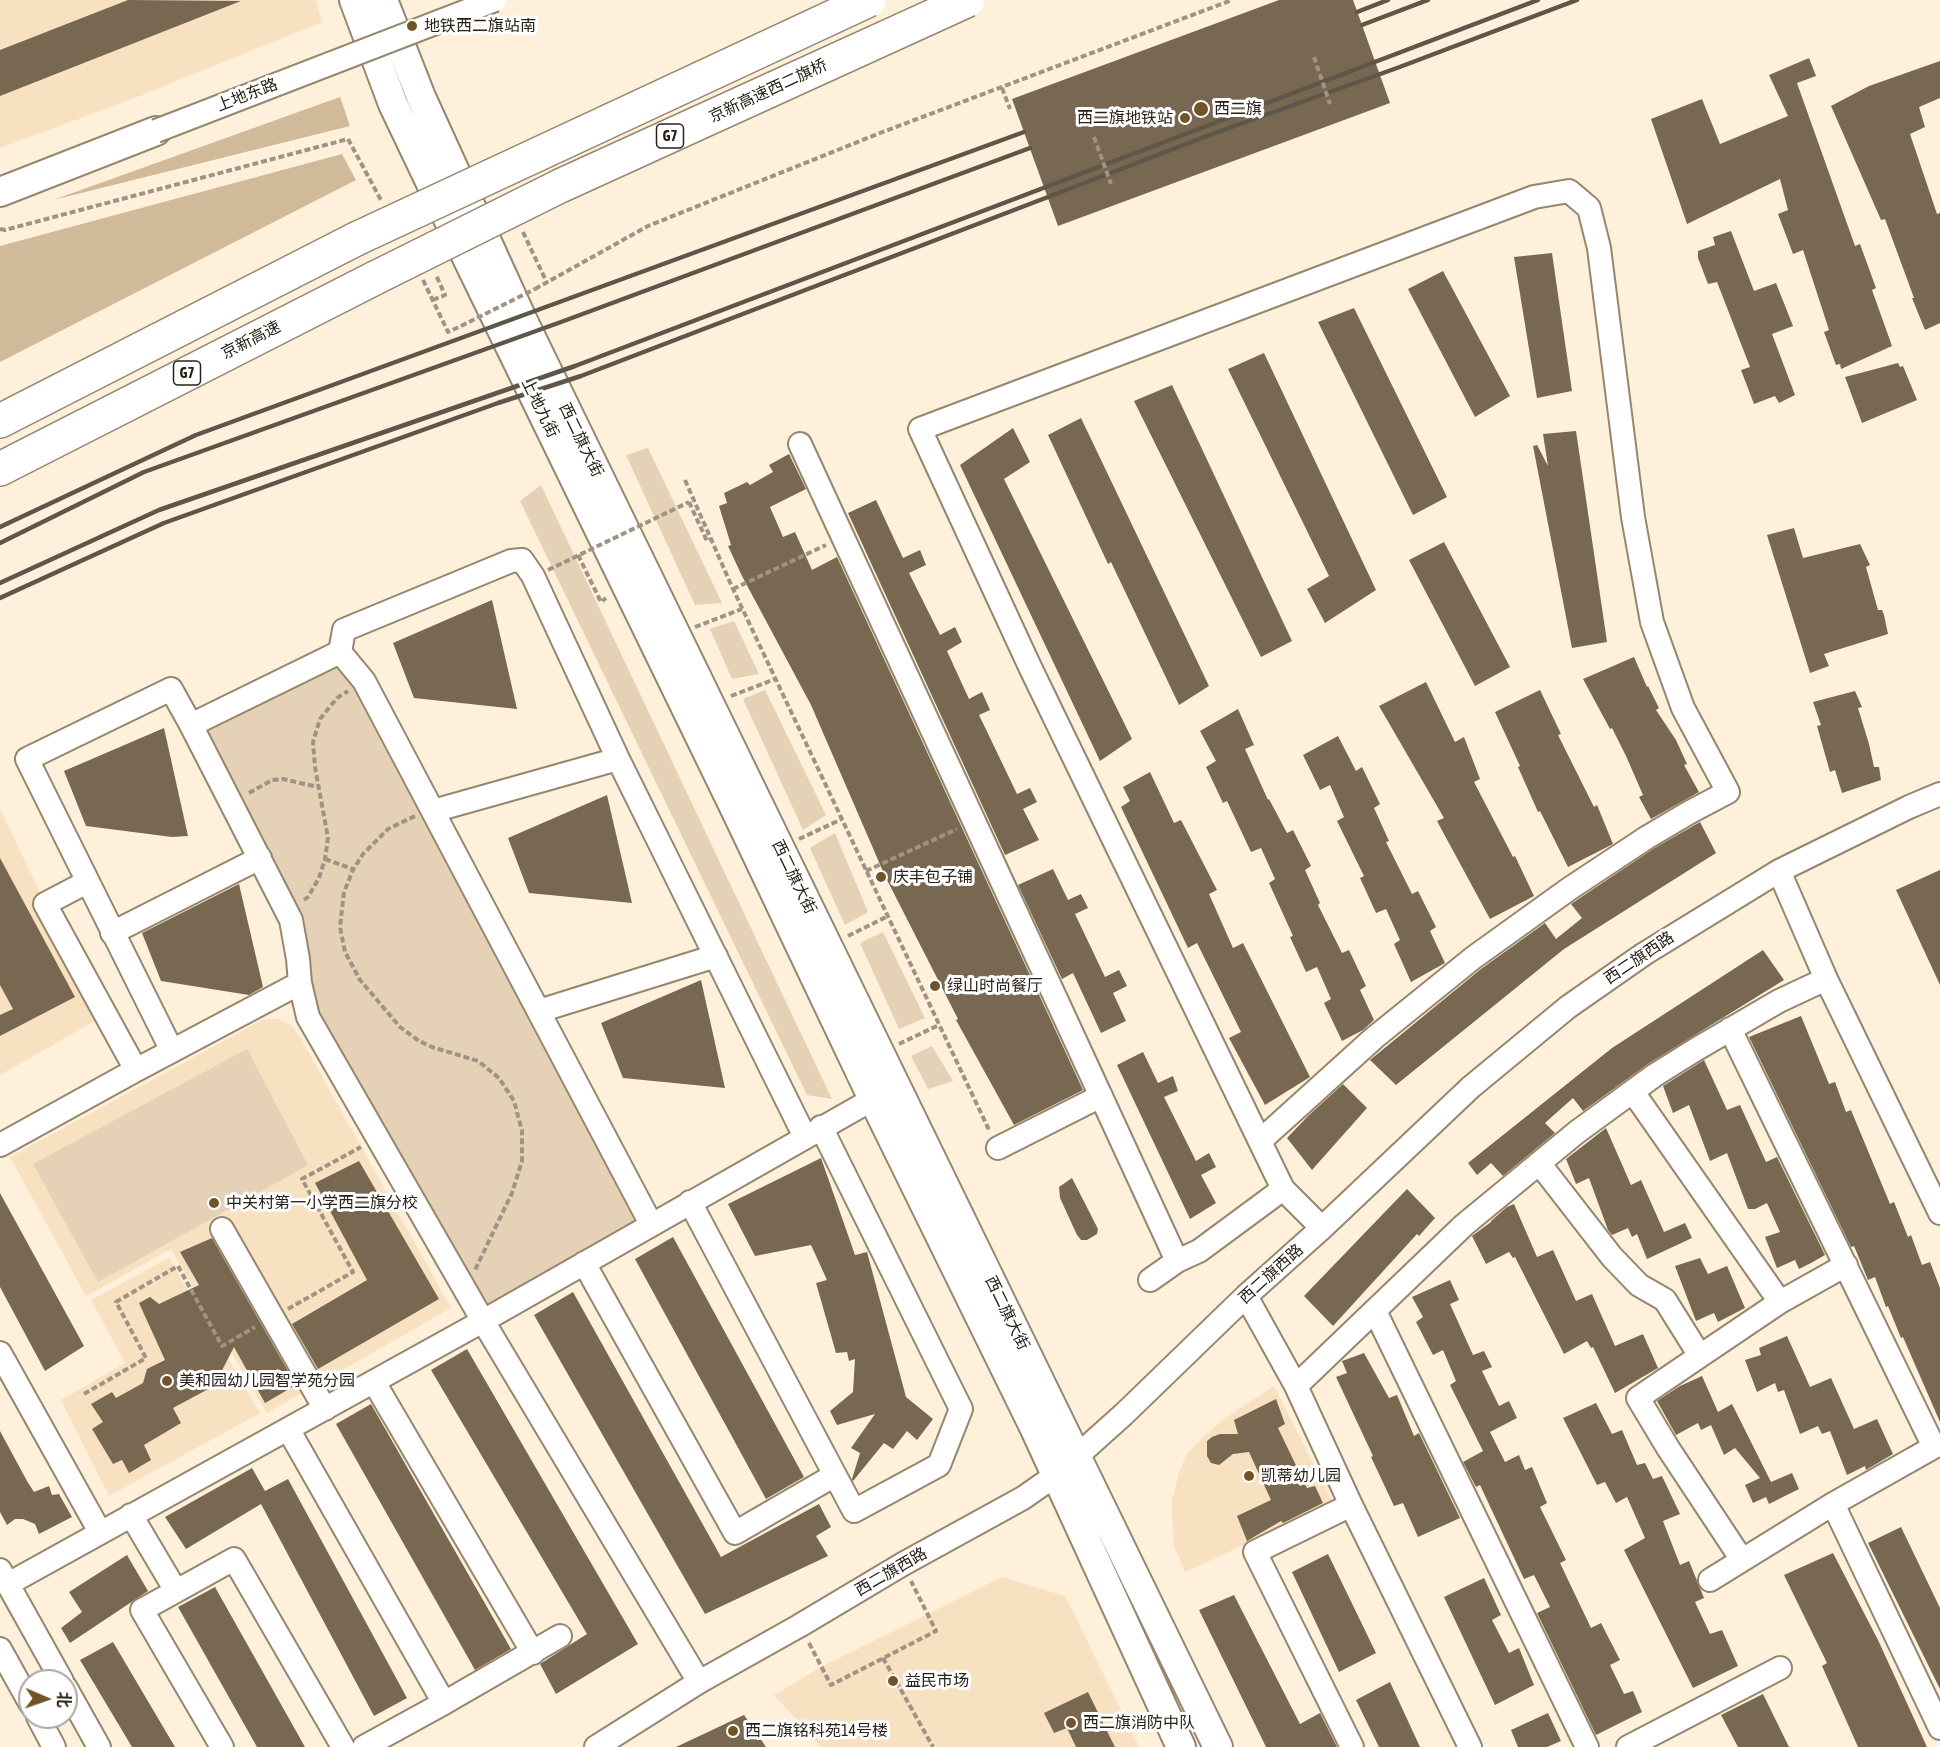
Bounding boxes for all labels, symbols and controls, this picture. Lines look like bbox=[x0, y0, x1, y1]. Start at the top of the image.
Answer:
place label: 地铁西二旗站南 bbox=[424, 16, 536, 36]
marker: 地铁西二旗站南 bbox=[405, 19, 419, 33]
street label: 京新高速西二旗桥 bbox=[706, 55, 830, 127]
street label: 上地东路 bbox=[214, 75, 280, 115]
place label: 西二旗 bbox=[1214, 99, 1262, 119]
marker: 西二旗 bbox=[1192, 100, 1210, 118]
place label: 西二旗地铁站 bbox=[1077, 108, 1173, 128]
marker: 西二旗地铁站 bbox=[1178, 111, 1192, 125]
road number: G7 bbox=[656, 124, 684, 148]
street label: 京新高速 bbox=[218, 317, 284, 363]
road number: G7 bbox=[174, 361, 201, 385]
street label: 上地九街 bbox=[517, 375, 563, 441]
street label: 西二旗大街 bbox=[555, 400, 607, 480]
street label: 西二旗大街 bbox=[768, 837, 820, 917]
place label: 庆丰包子铺 bbox=[893, 867, 973, 887]
marker: 庆丰包子铺 bbox=[874, 870, 888, 884]
street label: 西二旗西路 bbox=[1600, 928, 1678, 988]
place label: 绿山时尚餐厅 bbox=[947, 976, 1043, 996]
marker: 绿山时尚餐厅 bbox=[928, 979, 942, 993]
place label: 中关村第一小学西二旗分校 bbox=[226, 1193, 418, 1213]
marker: 中关村第一小学西二旗分校 bbox=[207, 1196, 221, 1210]
street label: 西二旗西路 bbox=[1235, 1240, 1307, 1308]
street label: 西二旗大街 bbox=[981, 1273, 1033, 1353]
place label: 美和园幼儿园智学苑分园 bbox=[179, 1371, 355, 1391]
marker: 美和园幼儿园智学苑分园 bbox=[160, 1374, 174, 1388]
place label: 凯蒂幼儿园 bbox=[1261, 1466, 1341, 1486]
marker: 凯蒂幼儿园 bbox=[1242, 1469, 1256, 1483]
street label: 西二旗西路 bbox=[852, 1544, 930, 1600]
north arrow bbox=[18, 1669, 78, 1729]
place label: 益民市场 bbox=[905, 1671, 969, 1691]
marker: 益民市场 bbox=[886, 1674, 900, 1688]
text: 北 bbox=[55, 1691, 73, 1708]
place label: 西二旗消防中队 bbox=[1083, 1713, 1195, 1733]
marker: 西二旗消防中队 bbox=[1064, 1716, 1078, 1730]
place label: 西二旗铭科苑14号楼 bbox=[745, 1721, 888, 1741]
marker: 西二旗铭科苑14号楼 bbox=[726, 1724, 740, 1738]

